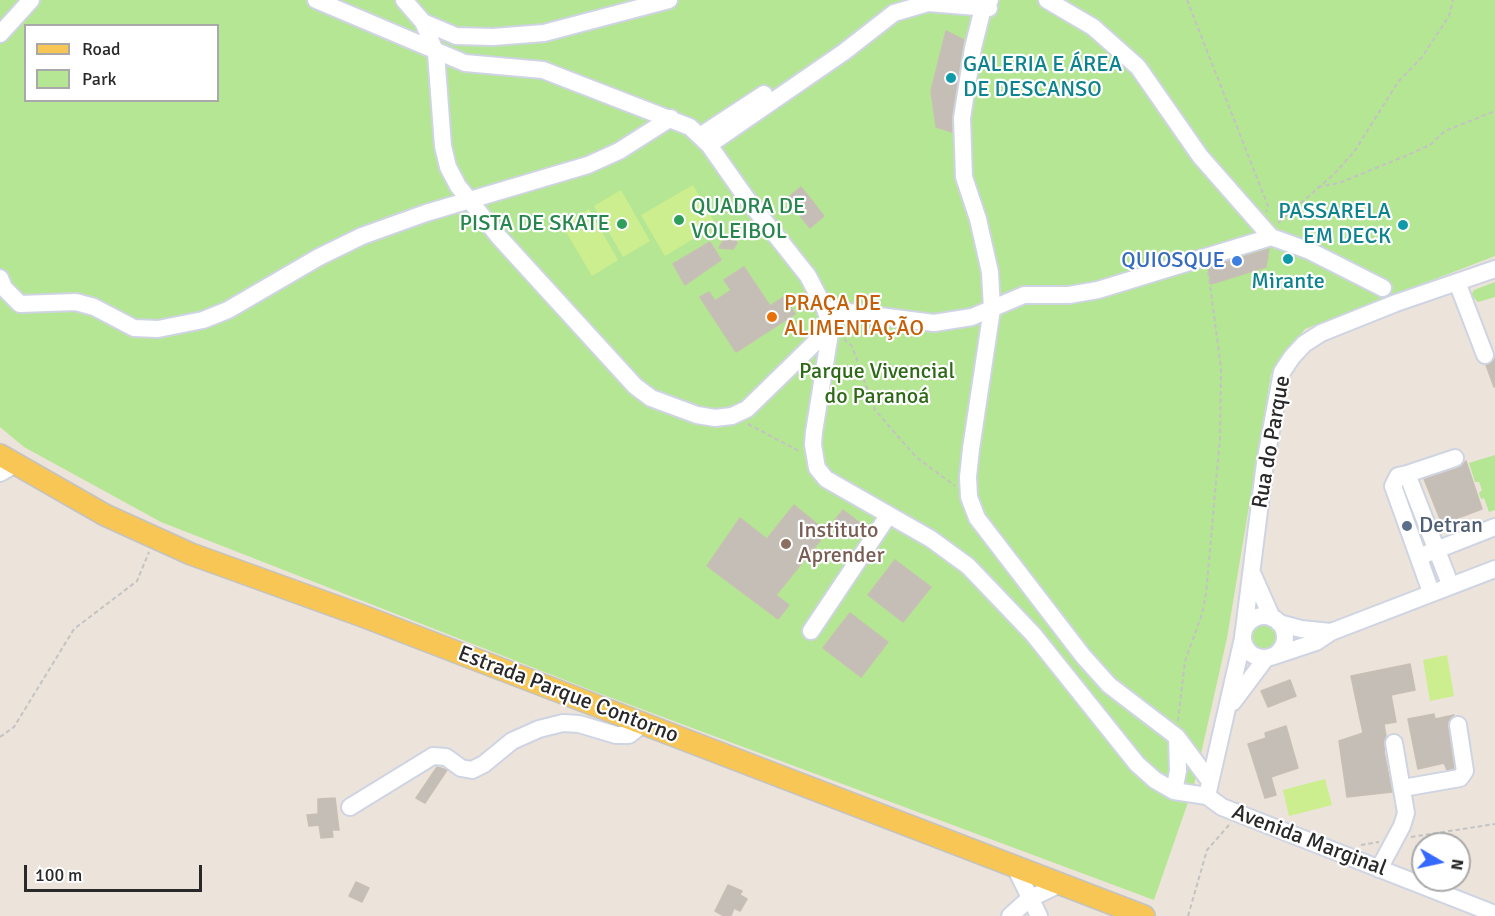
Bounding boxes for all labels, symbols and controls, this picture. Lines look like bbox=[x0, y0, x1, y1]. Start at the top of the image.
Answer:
legend bbox=[24, 24, 219, 102]
text: Road bbox=[82, 38, 121, 60]
place label: GALERIA E ÁREA DE DESCANSO bbox=[963, 52, 1122, 104]
text: Park bbox=[82, 68, 117, 90]
marker: GALERIA E ÁREA DE DESCANSO bbox=[944, 71, 958, 85]
place label: QUADRA DE VOLEIBOL bbox=[691, 194, 806, 246]
place label: PASSARELA EM DECK bbox=[1278, 199, 1391, 250]
place label: PISTA DE SKATE bbox=[459, 211, 610, 237]
marker: QUADRA DE VOLEIBOL bbox=[672, 213, 686, 227]
marker: PISTA DE SKATE bbox=[615, 217, 629, 231]
marker: PASSARELA EM DECK bbox=[1396, 218, 1410, 232]
place label: QUIOSQUE bbox=[1121, 248, 1225, 274]
marker: Mirante bbox=[1281, 252, 1295, 266]
marker: QUIOSQUE bbox=[1230, 254, 1244, 268]
place label: Mirante bbox=[1251, 269, 1325, 295]
place label: PRAÇA DE ALIMENTAÇÃO bbox=[784, 291, 924, 342]
marker: PRAÇA DE ALIMENTAÇÃO bbox=[765, 310, 779, 324]
park label: Parque Vivencial do Paranoá bbox=[799, 359, 955, 410]
street label: Rua do Parque bbox=[1247, 374, 1297, 510]
place label: Detran bbox=[1419, 513, 1483, 539]
place label: Instituto Aprender bbox=[798, 518, 885, 570]
marker: Detran bbox=[1400, 519, 1414, 533]
marker: Instituto Aprender bbox=[779, 537, 793, 551]
street label: Estrada Parque Contorno bbox=[454, 641, 682, 749]
street label: Avenida Marginal bbox=[1228, 799, 1390, 883]
north arrow bbox=[1411, 832, 1471, 892]
scale bar bbox=[27, 853, 206, 891]
text: N bbox=[1446, 857, 1468, 872]
text: 100 m bbox=[35, 864, 82, 886]

